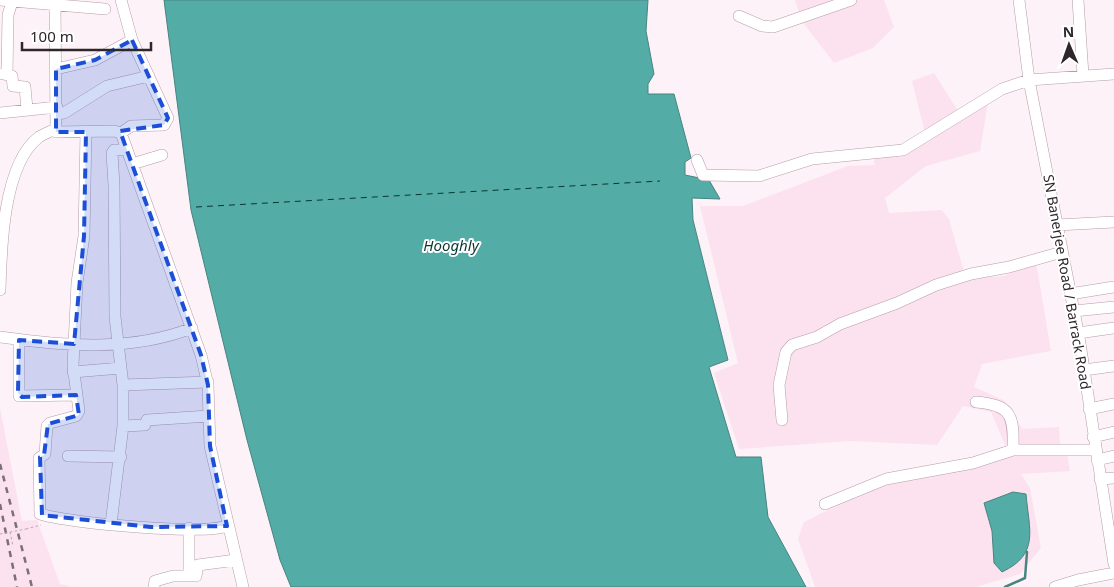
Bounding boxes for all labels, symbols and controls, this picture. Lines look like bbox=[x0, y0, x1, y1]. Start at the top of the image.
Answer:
scale bar bbox=[22, 20, 151, 52]
north arrow bbox=[1044, 20, 1094, 70]
text: N bbox=[1063, 22, 1075, 41]
text: 100 m bbox=[30, 26, 74, 46]
street label: SN Banerjee Road / Barrack Road bbox=[1039, 173, 1096, 391]
water label: Hooghly bbox=[423, 235, 480, 255]

